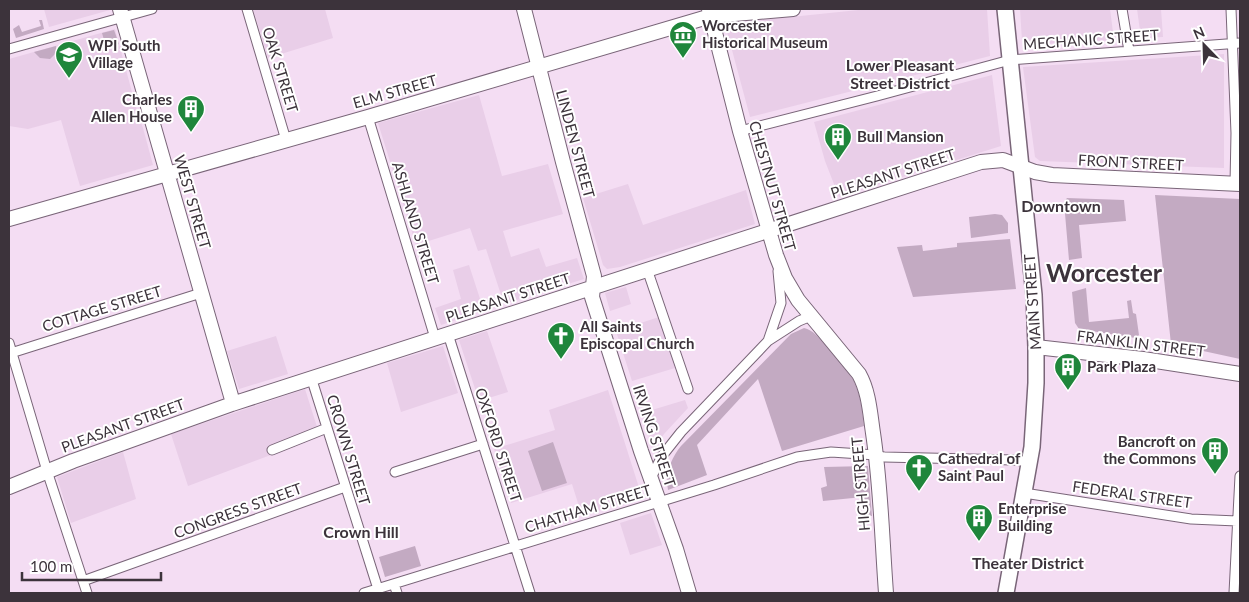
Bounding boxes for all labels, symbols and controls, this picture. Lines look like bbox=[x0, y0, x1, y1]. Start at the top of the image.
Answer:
place label: Worcester Historical Museum bbox=[702, 16, 828, 51]
museum icon: Worcester Historical Museum bbox=[668, 20, 698, 59]
north arrow bbox=[1179, 20, 1229, 70]
text: N bbox=[1190, 23, 1207, 43]
street label: OAK STREET bbox=[259, 25, 303, 115]
street label: MECHANIC STREET bbox=[1022, 25, 1160, 53]
place label: WPI South Village bbox=[87, 36, 160, 71]
school or university icon: WPI South Village bbox=[54, 40, 84, 79]
district label: Lower Pleasant Street District bbox=[846, 55, 954, 92]
street label: ELM STREET bbox=[351, 70, 439, 112]
street label: LINDEN STREET bbox=[553, 88, 599, 200]
place label: Charles Allen House bbox=[90, 90, 172, 125]
building icon: Charles Allen House bbox=[176, 94, 206, 133]
street label: CHESTNUT STREET bbox=[746, 119, 800, 253]
building icon: Bull Mansion bbox=[823, 122, 853, 161]
place label: Bull Mansion bbox=[857, 127, 944, 145]
street label: PLEASANT STREET bbox=[828, 144, 957, 202]
street label: FRONT STREET bbox=[1078, 150, 1185, 174]
street label: WEST STREET bbox=[171, 153, 215, 251]
street label: ASHLAND STREET bbox=[389, 159, 443, 286]
district label: Downtown bbox=[1021, 196, 1101, 215]
street label: MAIN STREET bbox=[1020, 253, 1044, 351]
district label: Worcester bbox=[1046, 257, 1163, 287]
street label: PLEASANT STREET bbox=[443, 268, 572, 326]
street label: COTTAGE STREET bbox=[40, 281, 164, 335]
place label: All Saints Episcopal Church bbox=[579, 317, 695, 352]
church icon: All Saints Episcopal Church bbox=[546, 321, 576, 360]
street label: FRANKLIN STREET bbox=[1076, 326, 1206, 360]
building icon: Park Plaza bbox=[1053, 352, 1083, 391]
place label: Park Plaza bbox=[1087, 357, 1156, 375]
street label: IRVING STREET bbox=[630, 382, 680, 489]
street label: OXFORD STREET bbox=[472, 385, 526, 504]
street label: CROWN STREET bbox=[324, 392, 374, 507]
street label: PLEASANT STREET bbox=[59, 394, 187, 456]
place label: Bancroft on the Commons bbox=[1103, 432, 1196, 467]
street label: HIGH STREET bbox=[847, 436, 873, 532]
building icon: Bancroft on the Commons bbox=[1200, 436, 1230, 475]
place label: Cathedral of Saint Paul bbox=[938, 449, 1021, 484]
church icon: Cathedral of Saint Paul bbox=[904, 453, 934, 492]
street label: FEDERAL STREET bbox=[1071, 477, 1193, 511]
street label: CONGRESS STREET bbox=[171, 478, 304, 542]
street label: CHATHAM STREET bbox=[522, 480, 653, 536]
place label: Enterprise Building bbox=[998, 499, 1066, 534]
building icon: Enterprise Building bbox=[964, 503, 994, 542]
district label: Crown Hill bbox=[323, 522, 399, 541]
scale bar bbox=[22, 550, 161, 582]
district label: Theater District bbox=[972, 553, 1084, 572]
text: 100 m bbox=[30, 557, 72, 575]

